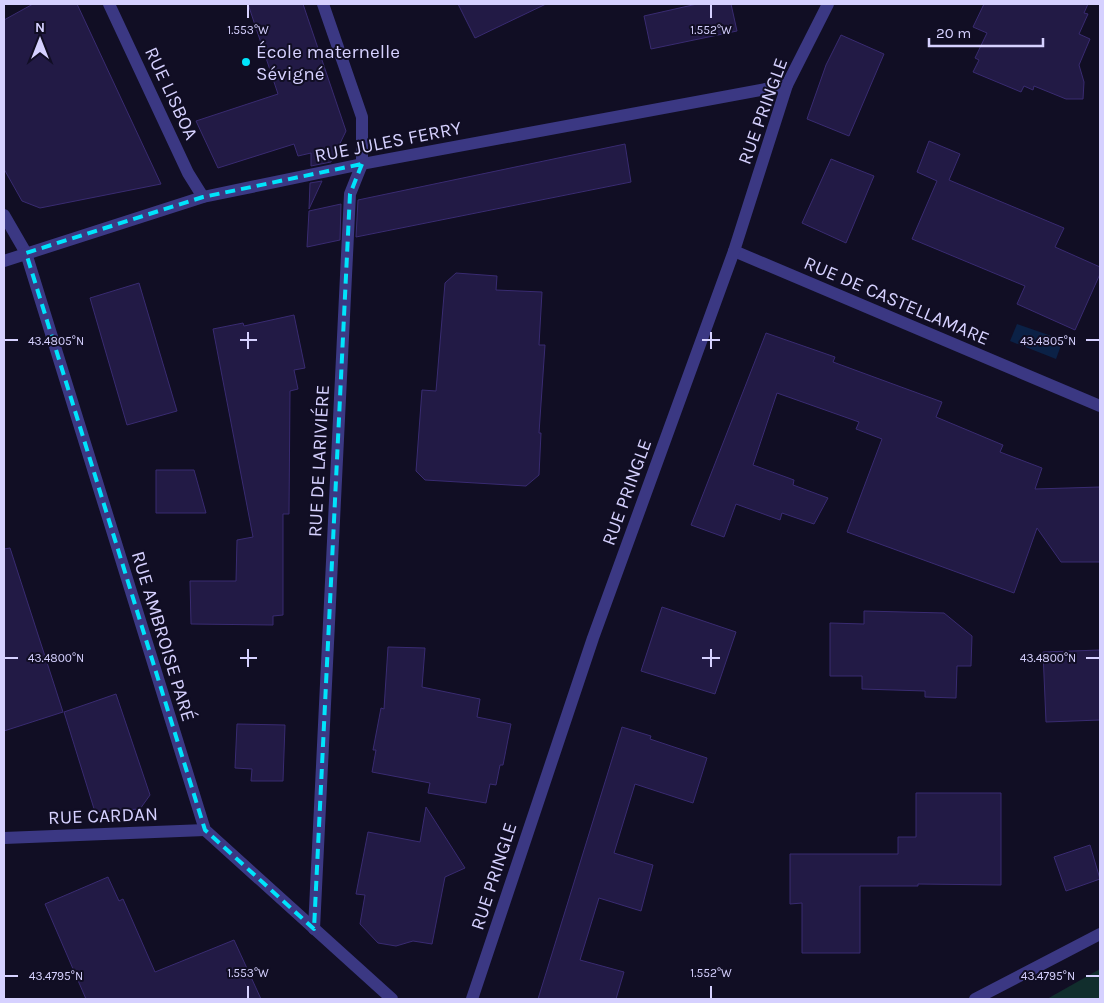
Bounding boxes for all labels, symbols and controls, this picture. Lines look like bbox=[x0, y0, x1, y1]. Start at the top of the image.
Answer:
north arrow bbox=[15, 15, 65, 65]
scale bar bbox=[929, 15, 1043, 47]
text: N bbox=[35, 19, 45, 36]
text: 1.553°W bbox=[227, 23, 269, 37]
text: 1.552°W bbox=[690, 23, 732, 37]
text: 20 m bbox=[936, 24, 971, 42]
place label: École maternelle Sévigné bbox=[256, 40, 400, 85]
street label: RUE LISBOA bbox=[140, 43, 202, 143]
street label: RUE PRINGLE bbox=[734, 55, 792, 167]
marker: École maternelle Sévigné bbox=[240, 56, 252, 68]
street label: RUE JULES FERRY bbox=[313, 117, 464, 167]
street label: RUE DE CASTELLAMARE bbox=[801, 252, 993, 350]
text: 43.4805°N bbox=[28, 334, 84, 348]
text: 43.4805°N bbox=[1020, 334, 1076, 348]
street label: RUE DE LARIVIÉRE bbox=[303, 384, 334, 538]
street label: RUE PRINGLE bbox=[598, 436, 656, 548]
street label: RUE AMBROISE PARÉ bbox=[127, 548, 200, 724]
text: 43.4800°N bbox=[28, 651, 84, 665]
text: 43.4800°N bbox=[1020, 651, 1076, 665]
street label: RUE CARDAN bbox=[48, 803, 158, 829]
street label: RUE PRINGLE bbox=[466, 820, 522, 933]
text: 1.553°W bbox=[227, 966, 269, 980]
text: 1.552°W bbox=[690, 966, 732, 980]
text: 43.4795°N bbox=[29, 969, 83, 983]
text: 43.4795°N bbox=[1021, 969, 1075, 983]

